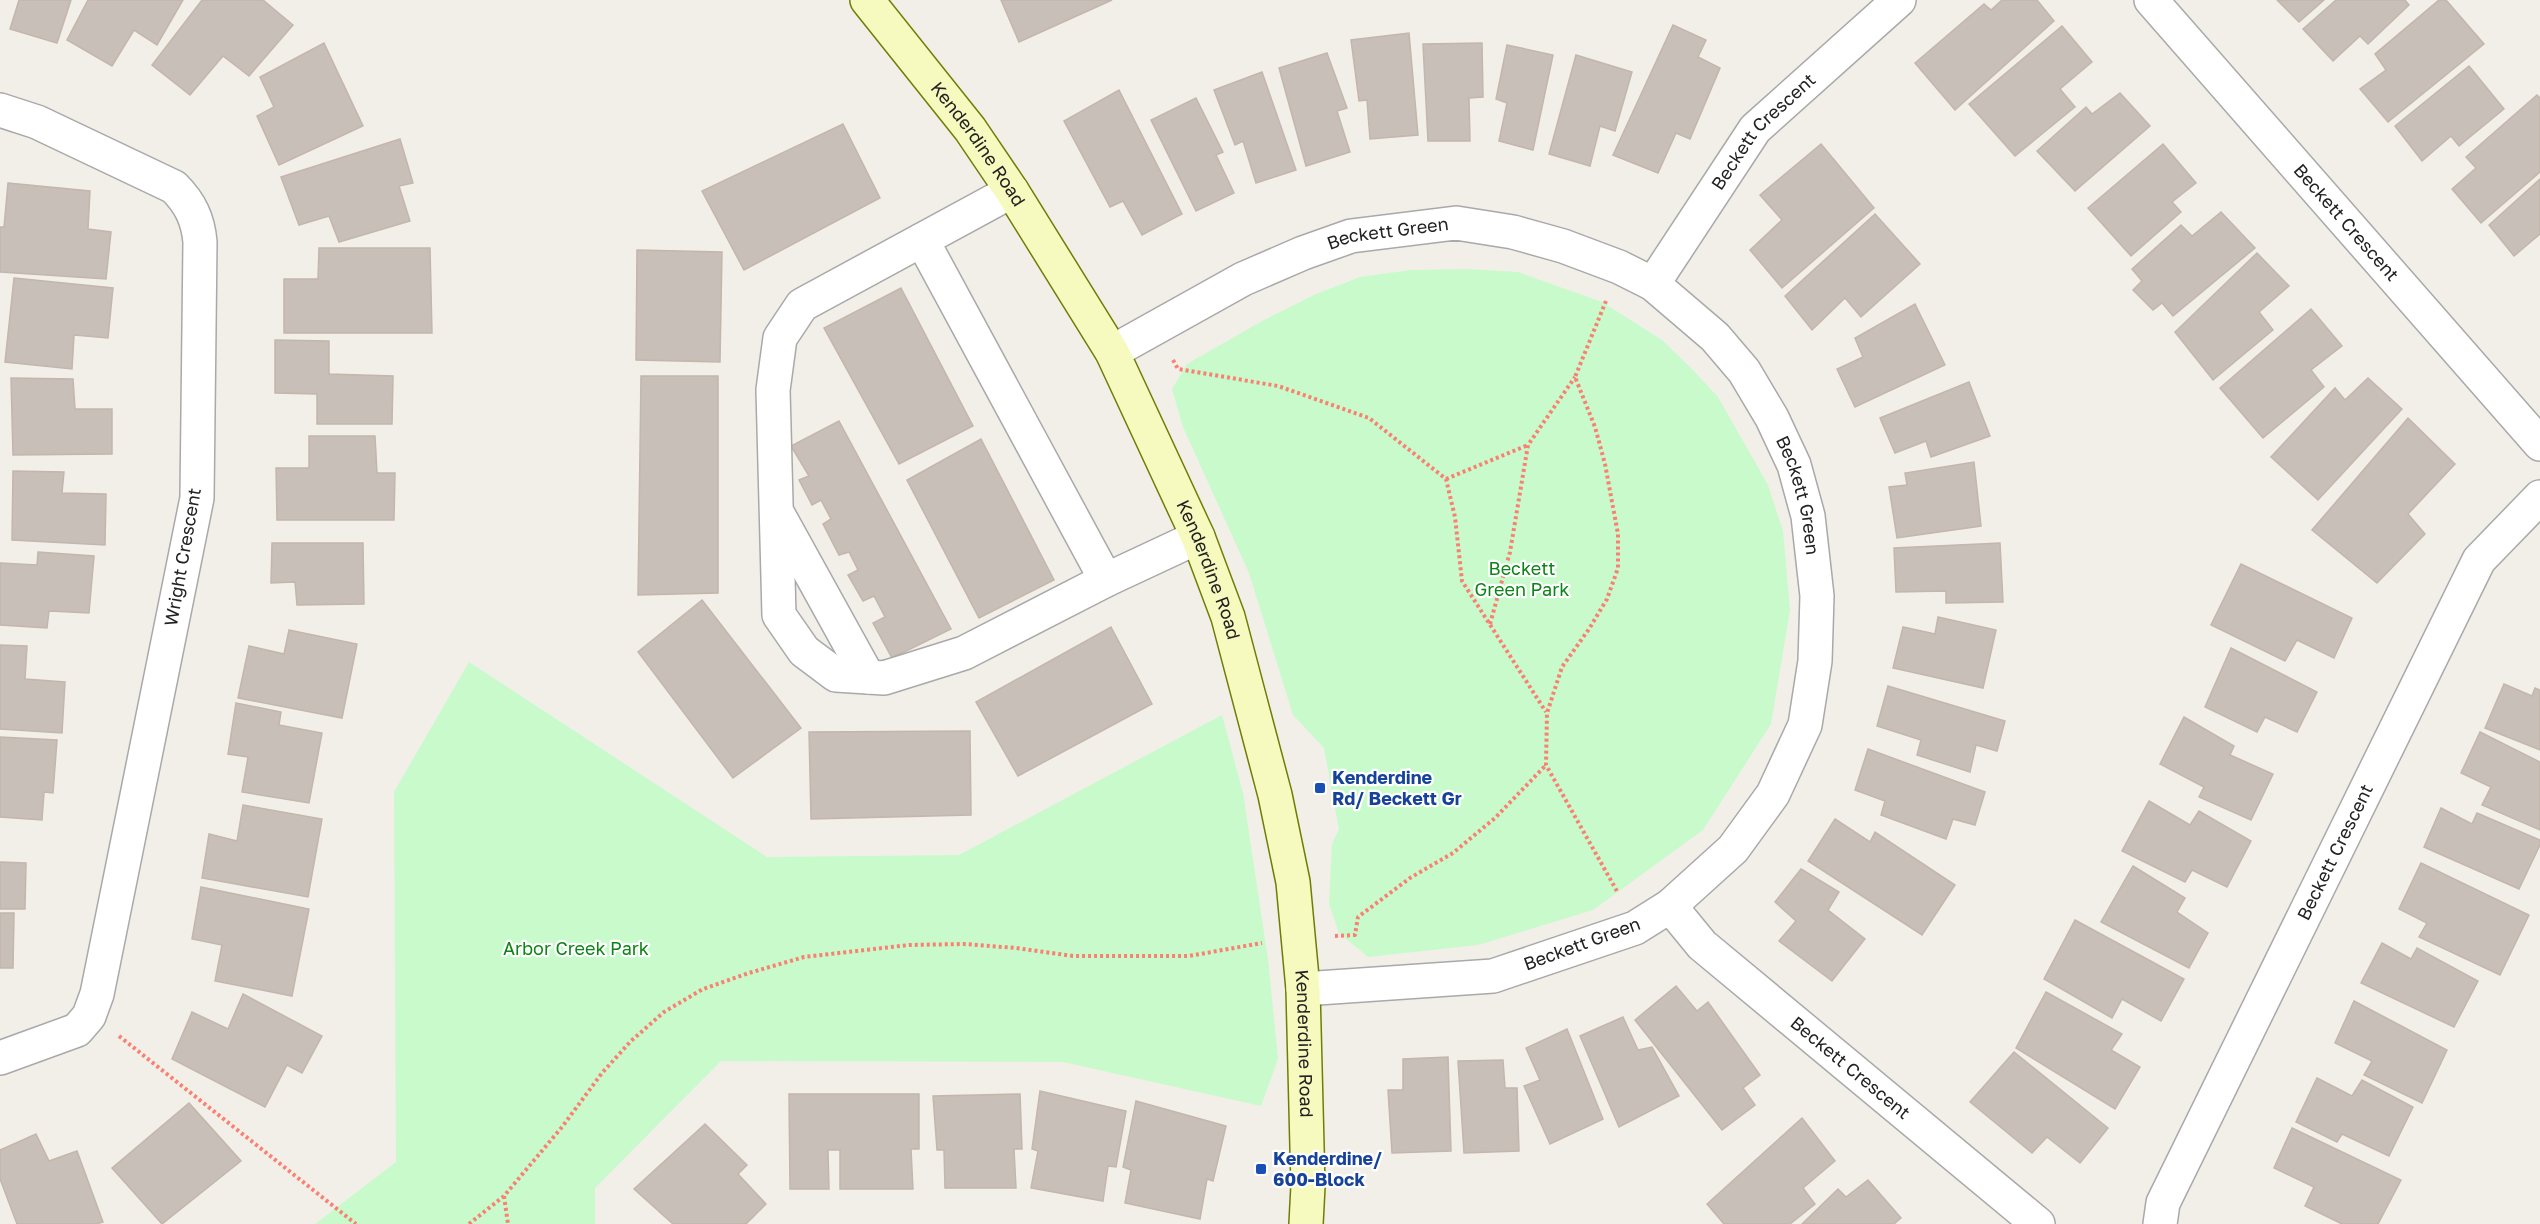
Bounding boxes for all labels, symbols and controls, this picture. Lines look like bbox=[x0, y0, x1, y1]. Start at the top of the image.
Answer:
street label: Beckett Crescent bbox=[1706, 68, 1820, 194]
street label: Kenderdine Road bbox=[927, 77, 1031, 210]
street label: Beckett Crescent bbox=[2290, 159, 2404, 285]
street label: Beckett Green bbox=[1324, 212, 1450, 254]
street label: Beckett Green bbox=[1772, 432, 1824, 556]
street label: Wright Crescent bbox=[159, 486, 205, 628]
street label: Kenderdine Road bbox=[1172, 496, 1245, 642]
park label: Beckett Green Park bbox=[1475, 557, 1569, 600]
place label: Kenderdine Rd/ Beckett Gr bbox=[1332, 766, 1462, 809]
street label: Beckett Crescent bbox=[2292, 780, 2377, 923]
marker: Kenderdine Rd/ Beckett Gr bbox=[1313, 781, 1327, 795]
street label: Beckett Green bbox=[1520, 912, 1643, 974]
park label: Arbor Creek Park bbox=[503, 937, 649, 959]
street label: Kenderdine Road bbox=[1291, 969, 1318, 1118]
street label: Beckett Crescent bbox=[1787, 1011, 1915, 1123]
place label: Kenderdine/ 600-Block bbox=[1273, 1147, 1382, 1190]
marker: Kenderdine/ 600-Block bbox=[1254, 1162, 1268, 1176]

